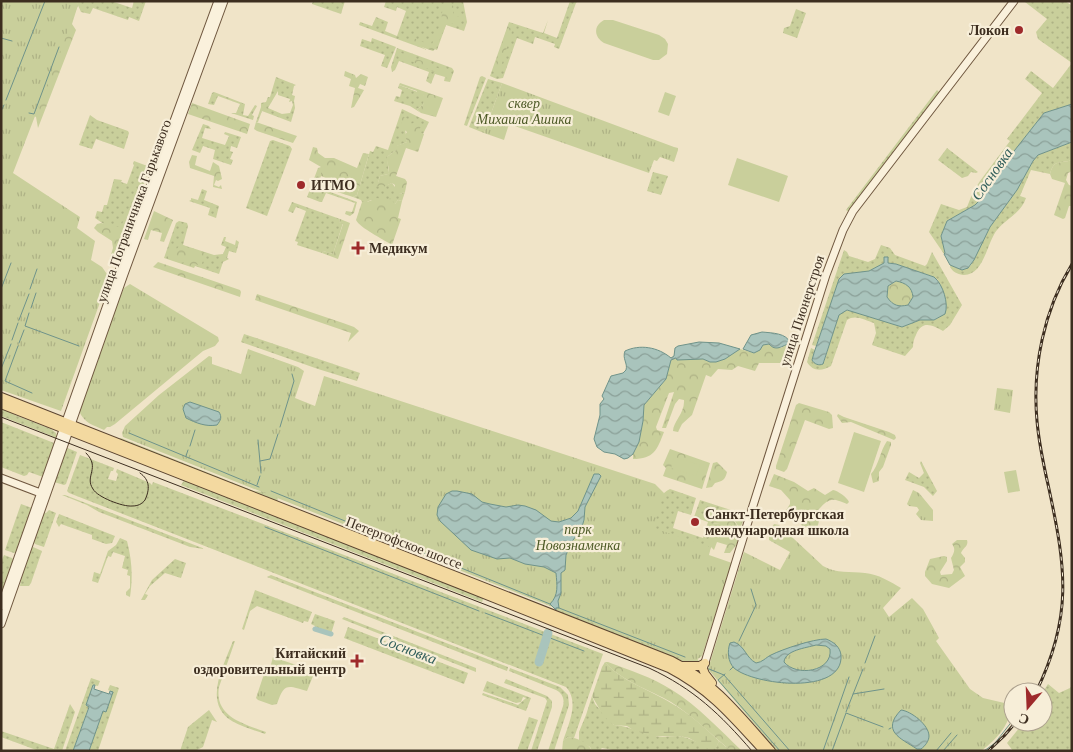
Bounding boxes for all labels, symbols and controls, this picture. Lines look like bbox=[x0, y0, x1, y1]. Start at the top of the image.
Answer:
place label: Локон bbox=[969, 23, 1009, 38]
marker: Локон bbox=[1013, 24, 1025, 36]
park label: сквер Михаила Ашика bbox=[476, 96, 571, 127]
street label: улица Пограничника Гарькавого bbox=[94, 118, 174, 304]
water label: Сосновка bbox=[968, 145, 1016, 203]
place label: ИТМО bbox=[311, 178, 355, 193]
marker: ИТМО bbox=[295, 179, 307, 191]
marker: Медикум bbox=[351, 241, 365, 255]
place label: Медикум bbox=[369, 241, 428, 256]
street label: улица Пионерстроя bbox=[777, 253, 827, 369]
place label: Санкт-Петербургская международная школа bbox=[705, 507, 849, 538]
street label: Петергофское шоссе bbox=[344, 514, 464, 572]
marker: Санкт-Петербургская международная школа bbox=[689, 516, 701, 528]
park label: парк Новознаменка bbox=[535, 522, 620, 553]
water label: Сосновка bbox=[377, 631, 439, 667]
place label: Китайский оздоровительный центр bbox=[193, 646, 346, 677]
marker: Китайский оздоровительный центр bbox=[350, 654, 364, 668]
north arrow bbox=[1003, 682, 1053, 732]
text: С bbox=[1017, 710, 1031, 728]

